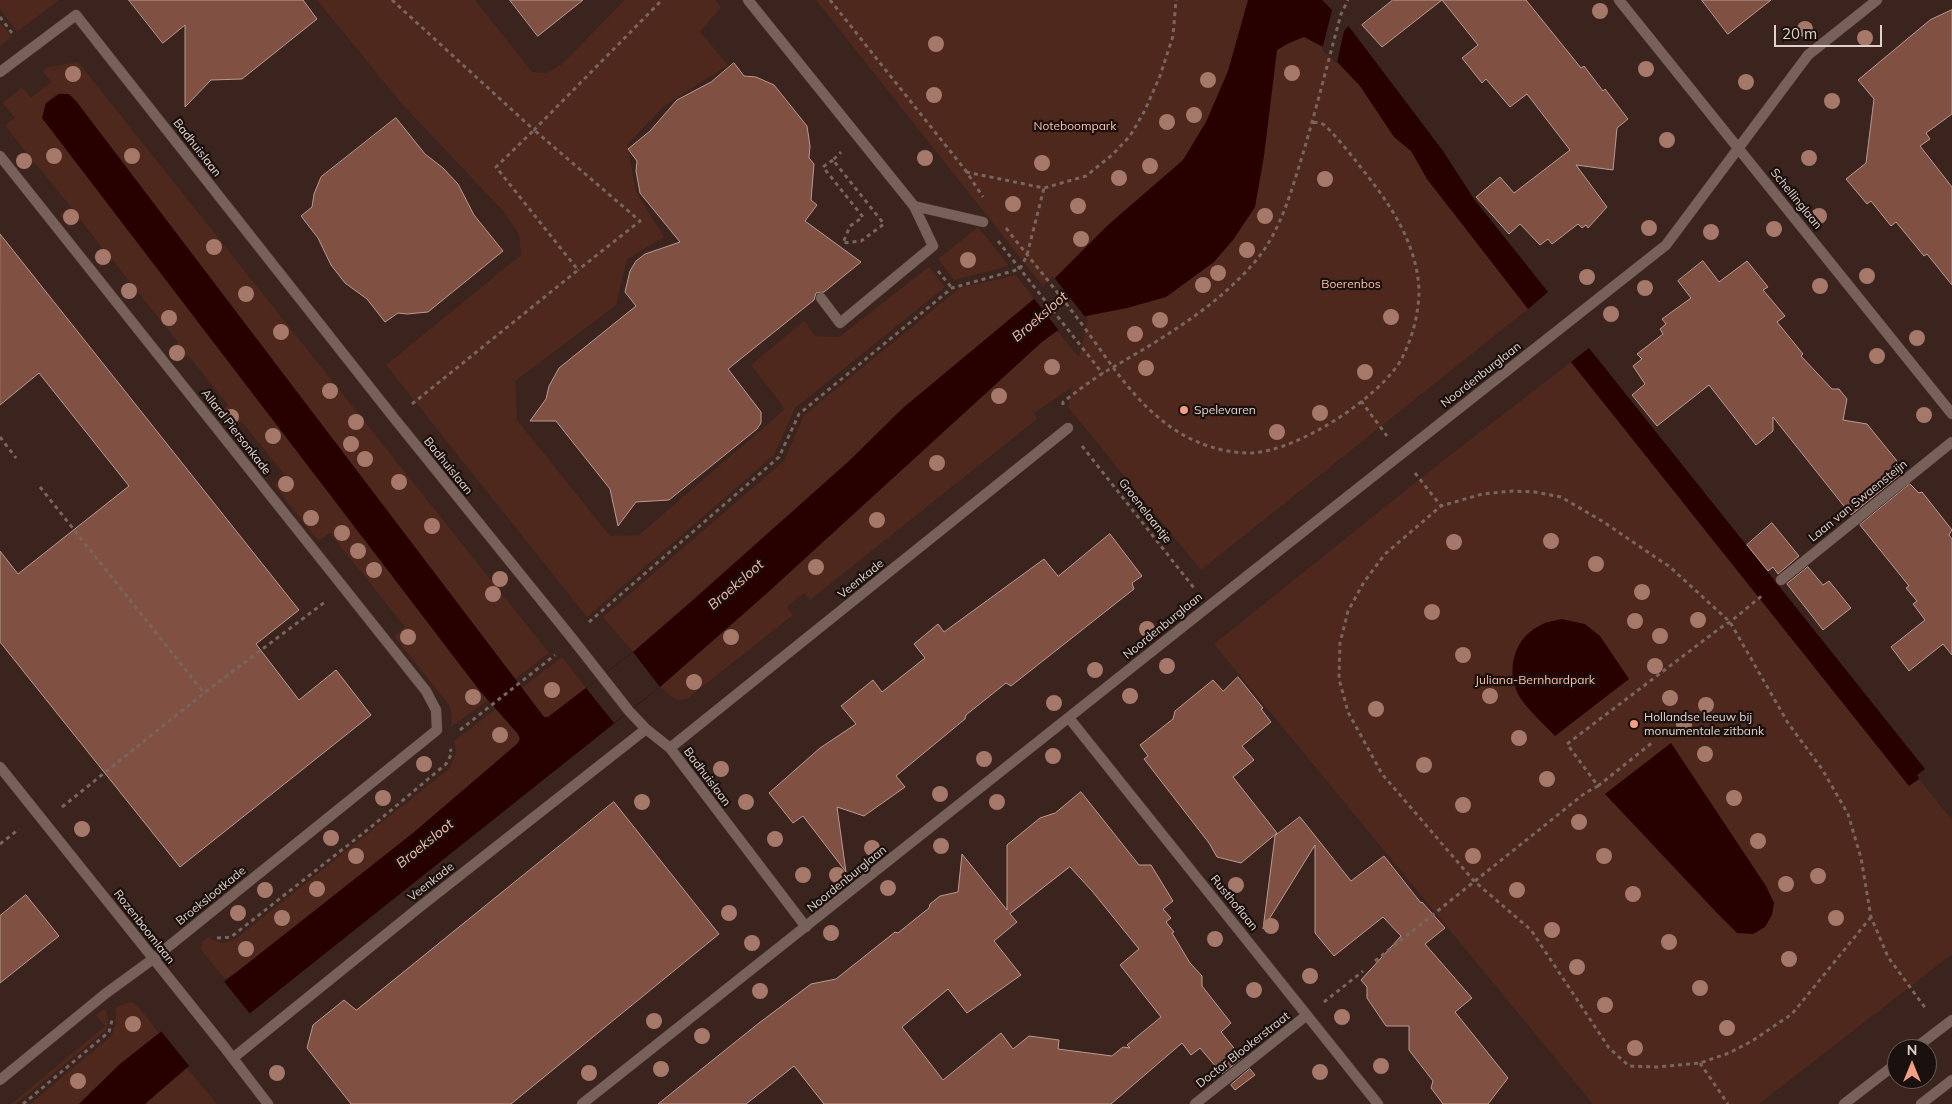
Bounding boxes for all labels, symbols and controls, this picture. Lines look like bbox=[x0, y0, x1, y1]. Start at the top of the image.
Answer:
scale bar bbox=[1777, 15, 1884, 47]
text: 20 m bbox=[1782, 24, 1817, 43]
street label: Badhuislaan bbox=[170, 116, 224, 180]
park label: Noteboompark bbox=[1034, 119, 1116, 133]
street label: Schellinglaan bbox=[1767, 166, 1825, 232]
park label: Boerenbos bbox=[1321, 277, 1381, 291]
water label: Broeksloot bbox=[1009, 288, 1071, 346]
street label: Noordenburglaan bbox=[1438, 339, 1524, 411]
street label: Allard Piersonkade bbox=[198, 386, 274, 478]
place label: Spelevaren bbox=[1194, 403, 1256, 417]
marker: Spelevaren bbox=[1178, 404, 1190, 416]
street label: Badhuislaan bbox=[421, 434, 475, 498]
street label: Laan van Swaensteijn bbox=[1806, 457, 1910, 545]
street label: Groenelaantje bbox=[1115, 476, 1175, 546]
water label: Broeksloot bbox=[705, 556, 767, 614]
street label: Veenkade bbox=[835, 556, 887, 602]
street label: Noordenburglaan bbox=[1121, 590, 1205, 662]
park label: Juliana-Bernhardpark bbox=[1475, 673, 1595, 687]
place label: Hollandse leeuw bij monumentale zitbank bbox=[1644, 710, 1764, 738]
marker: Hollandse leeuw bij monumentale zitbank bbox=[1628, 718, 1640, 730]
street label: Badhuislaan bbox=[680, 745, 734, 809]
water label: Broeksloot bbox=[393, 816, 457, 872]
street label: Noordenburglaan bbox=[805, 843, 889, 915]
street label: Veenkade bbox=[405, 859, 457, 905]
street label: Broekslootkade bbox=[173, 863, 249, 929]
street label: Rusthoflaan bbox=[1207, 872, 1261, 934]
street label: Rozenboomlaan bbox=[111, 887, 177, 967]
street label: Doctor Blookerstraat bbox=[1193, 1009, 1293, 1091]
north arrow bbox=[1887, 1039, 1937, 1089]
text: N bbox=[1907, 1041, 1917, 1059]

